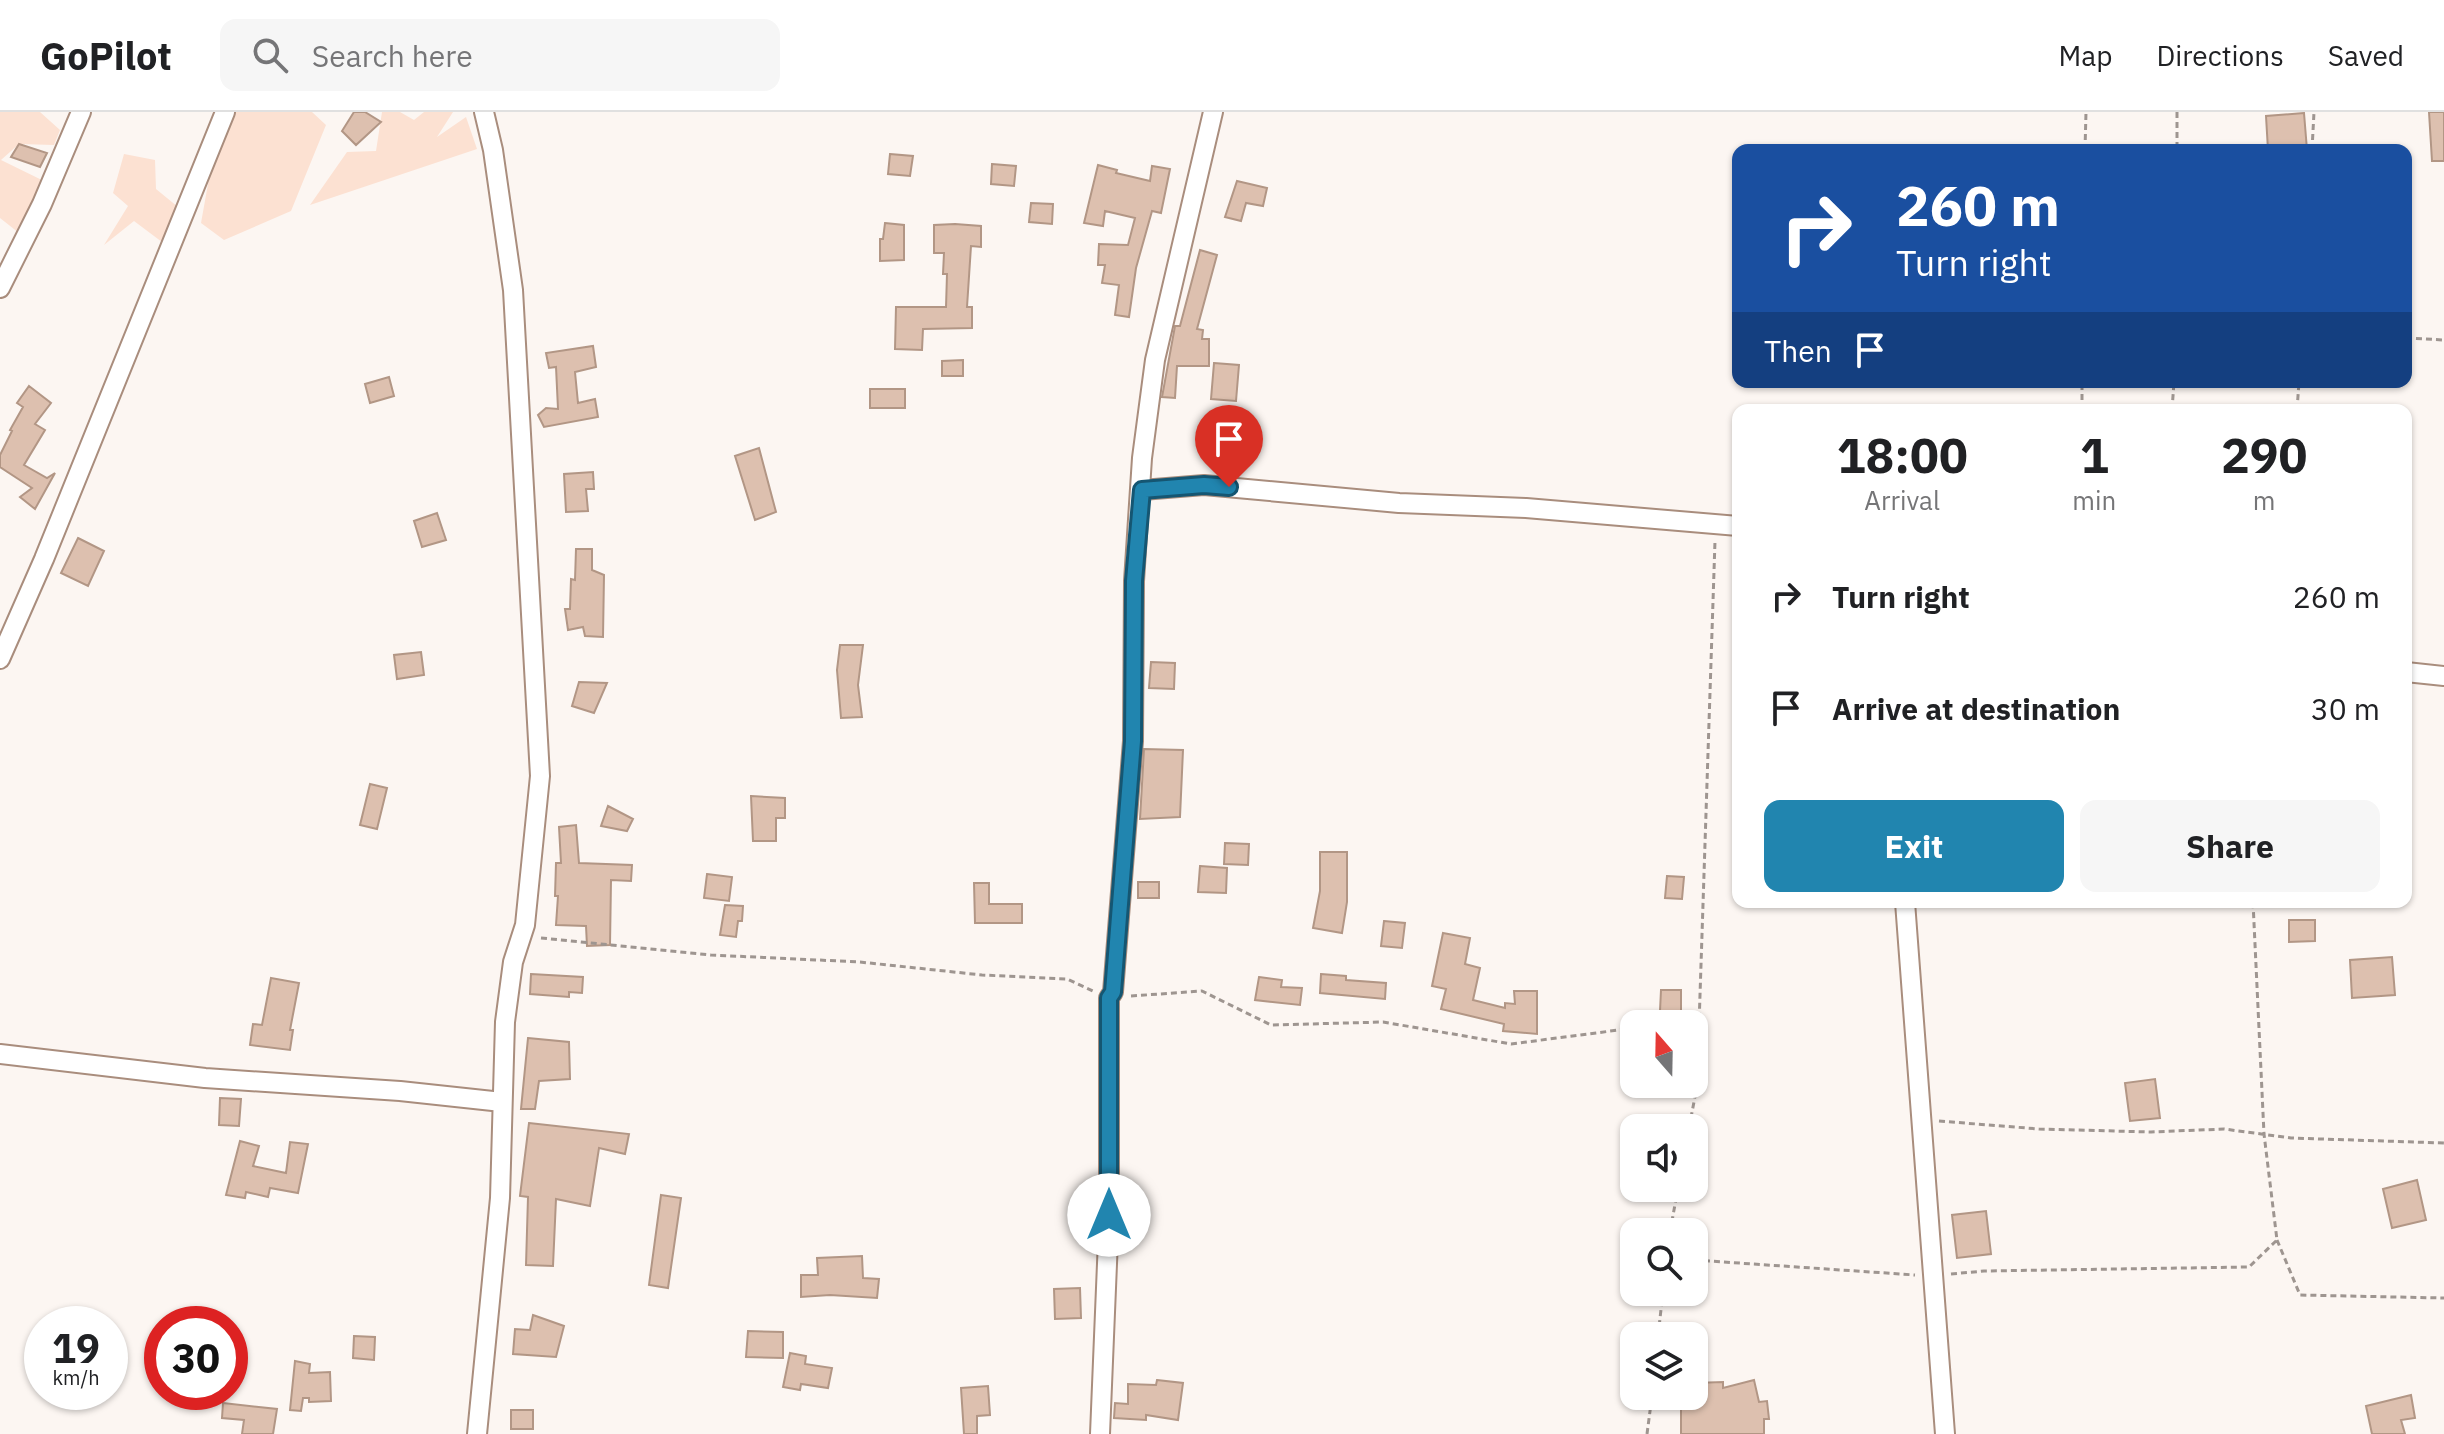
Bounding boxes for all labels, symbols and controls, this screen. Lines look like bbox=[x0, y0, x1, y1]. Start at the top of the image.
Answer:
search box bbox=[220, 19, 780, 91]
text: GoPilot bbox=[40, 31, 172, 80]
icon: search bbox=[248, 33, 292, 77]
text: Search here bbox=[312, 36, 473, 75]
text: Map bbox=[2058, 37, 2112, 74]
text: Directions bbox=[2156, 37, 2284, 74]
text: Saved bbox=[2328, 37, 2404, 74]
text: 260 m bbox=[1896, 169, 2060, 241]
icon: right bbox=[1764, 176, 1868, 280]
text: Turn right bbox=[1896, 239, 2052, 286]
icon: arrive bbox=[1848, 328, 1892, 372]
text: Then bbox=[1764, 331, 1832, 370]
pin bbox=[1195, 405, 1263, 487]
icon: arrive bbox=[1207, 417, 1251, 461]
text: 18:00 bbox=[1837, 424, 1968, 486]
text: 1 bbox=[2080, 424, 2109, 486]
text: 290 bbox=[2221, 424, 2307, 486]
text: Arrival bbox=[1864, 483, 1940, 517]
text: min bbox=[2072, 483, 2116, 517]
text: m bbox=[2253, 483, 2275, 517]
icon: right bbox=[1764, 574, 1808, 618]
text: Turn right bbox=[1832, 577, 1970, 616]
text: 260 m bbox=[2293, 577, 2380, 616]
icon: arrive bbox=[1764, 686, 1808, 730]
text: Arrive at destination bbox=[1832, 689, 2120, 728]
text: 30 m bbox=[2311, 689, 2380, 728]
button: Exit bbox=[1764, 800, 2064, 892]
button: Share bbox=[2080, 800, 2380, 892]
north arrow bbox=[1620, 1010, 1708, 1098]
map controls bbox=[1620, 1010, 1708, 1410]
button: sound bbox=[1620, 1114, 1708, 1202]
position arrow bbox=[1067, 1173, 1151, 1257]
button: search bbox=[1620, 1218, 1708, 1306]
speed limit sign: 30 bbox=[144, 1306, 248, 1410]
text: 19 bbox=[52, 1322, 100, 1374]
button: layers bbox=[1620, 1322, 1708, 1410]
text: km/h bbox=[52, 1364, 100, 1391]

